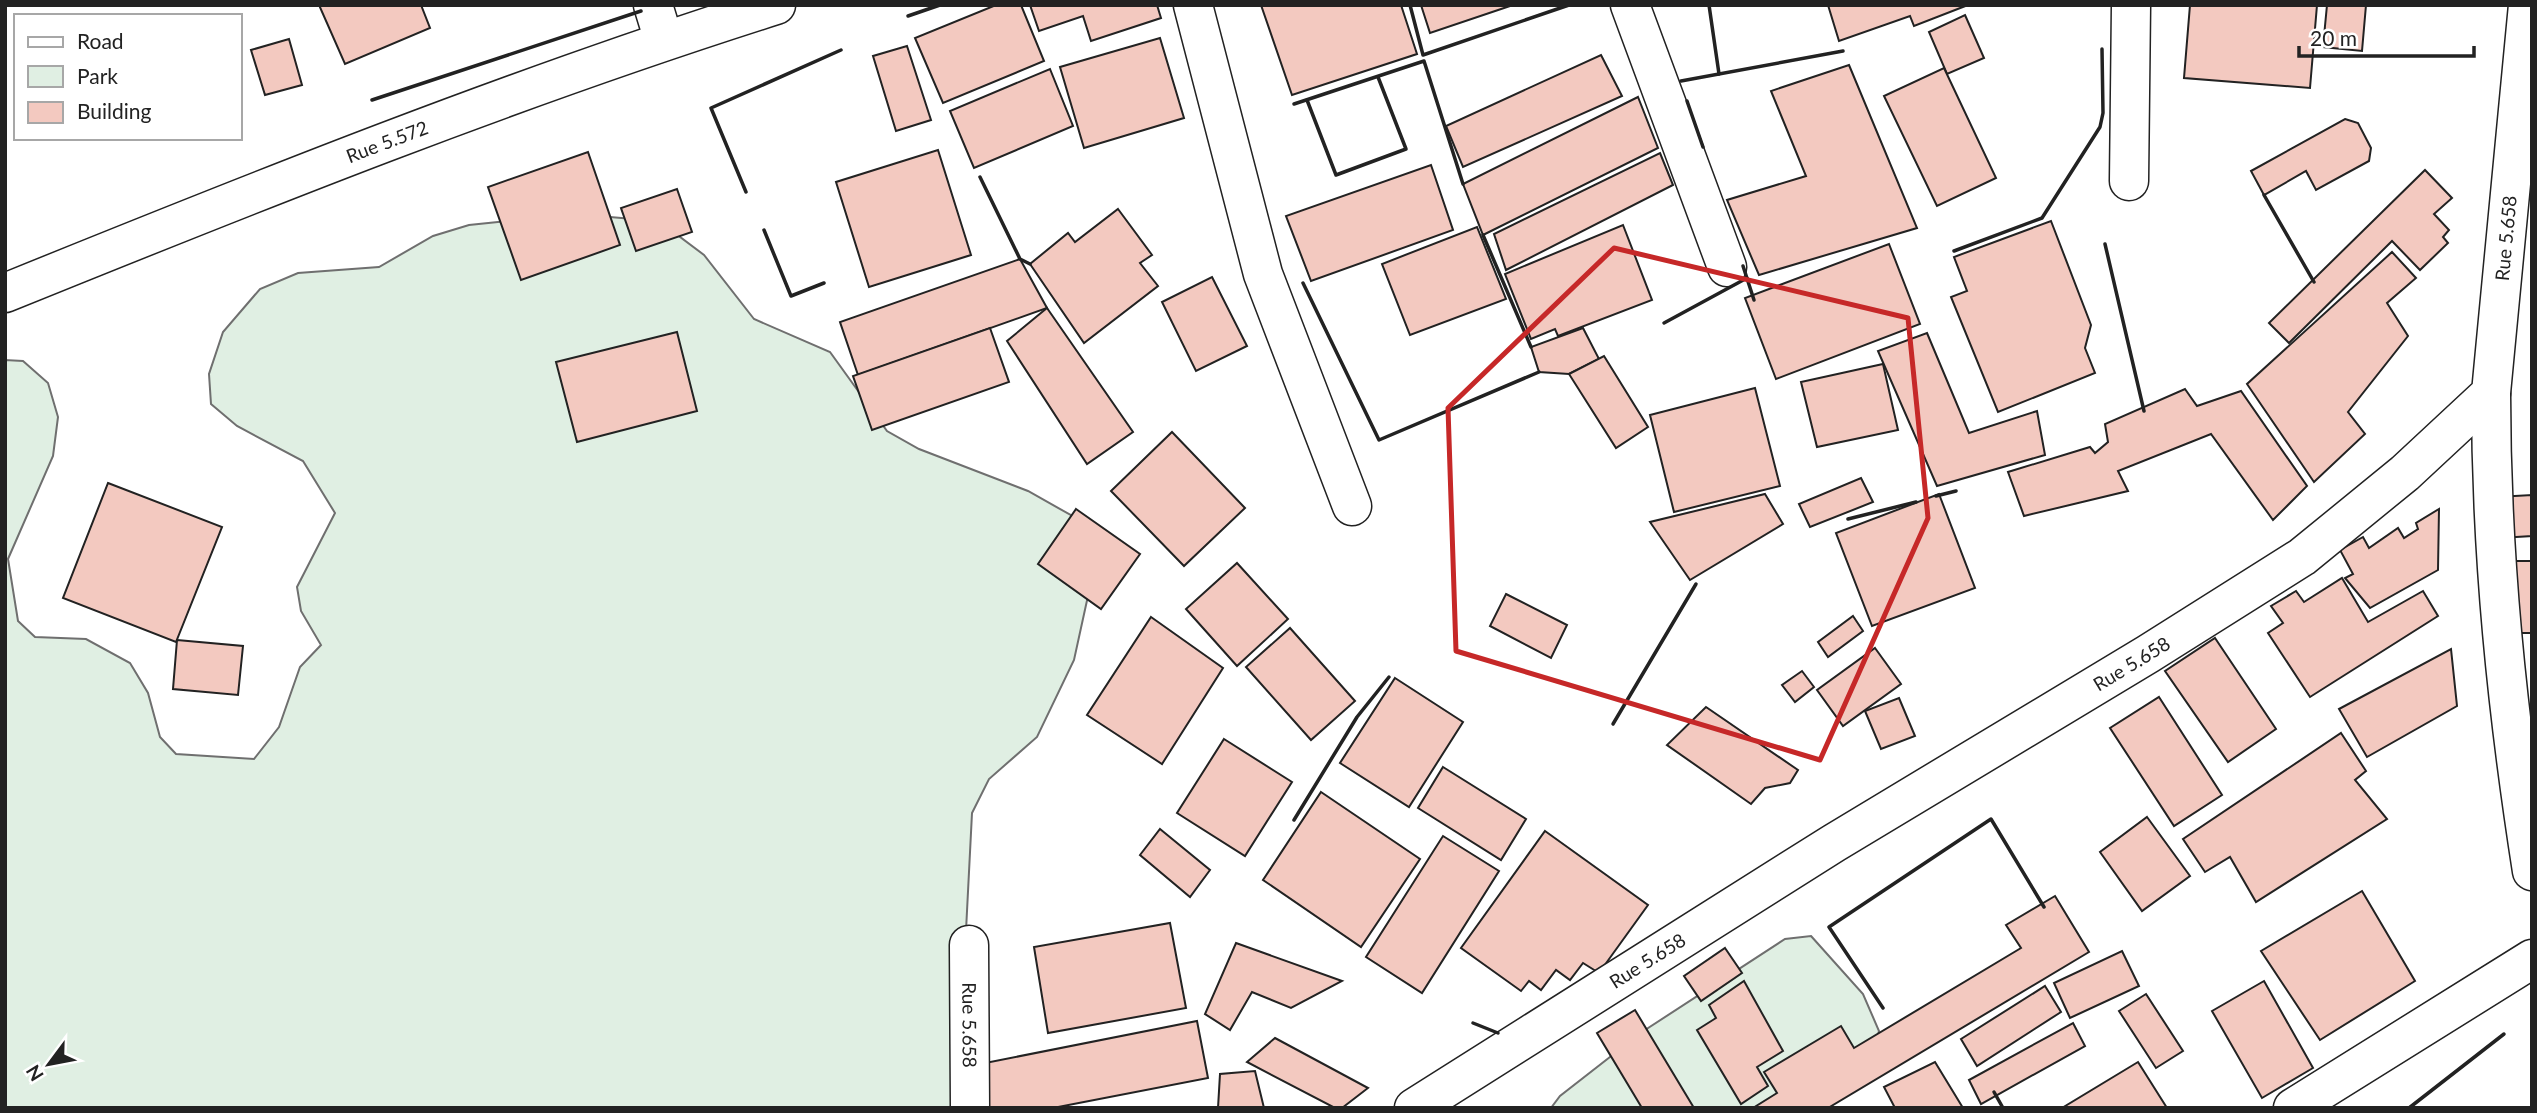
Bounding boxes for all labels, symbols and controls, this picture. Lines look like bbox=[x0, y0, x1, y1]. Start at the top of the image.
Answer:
legend bbox=[14, 14, 242, 140]
scale bar bbox=[2299, 14, 2474, 58]
text: 20 m bbox=[2310, 25, 2357, 50]
text: Road bbox=[77, 28, 124, 53]
text: Park bbox=[77, 63, 118, 88]
text: Building bbox=[77, 98, 152, 123]
street label: Rue 5.572 bbox=[343, 115, 431, 167]
street label: Rue 5.658 bbox=[2490, 194, 2521, 282]
street label: Rue 5.658 bbox=[2089, 631, 2174, 695]
street label: Rue 5.658 bbox=[1605, 928, 1690, 993]
street label: Rue 5.658 bbox=[958, 982, 982, 1068]
north arrow bbox=[14, 1029, 84, 1099]
text: N bbox=[21, 1061, 48, 1086]

